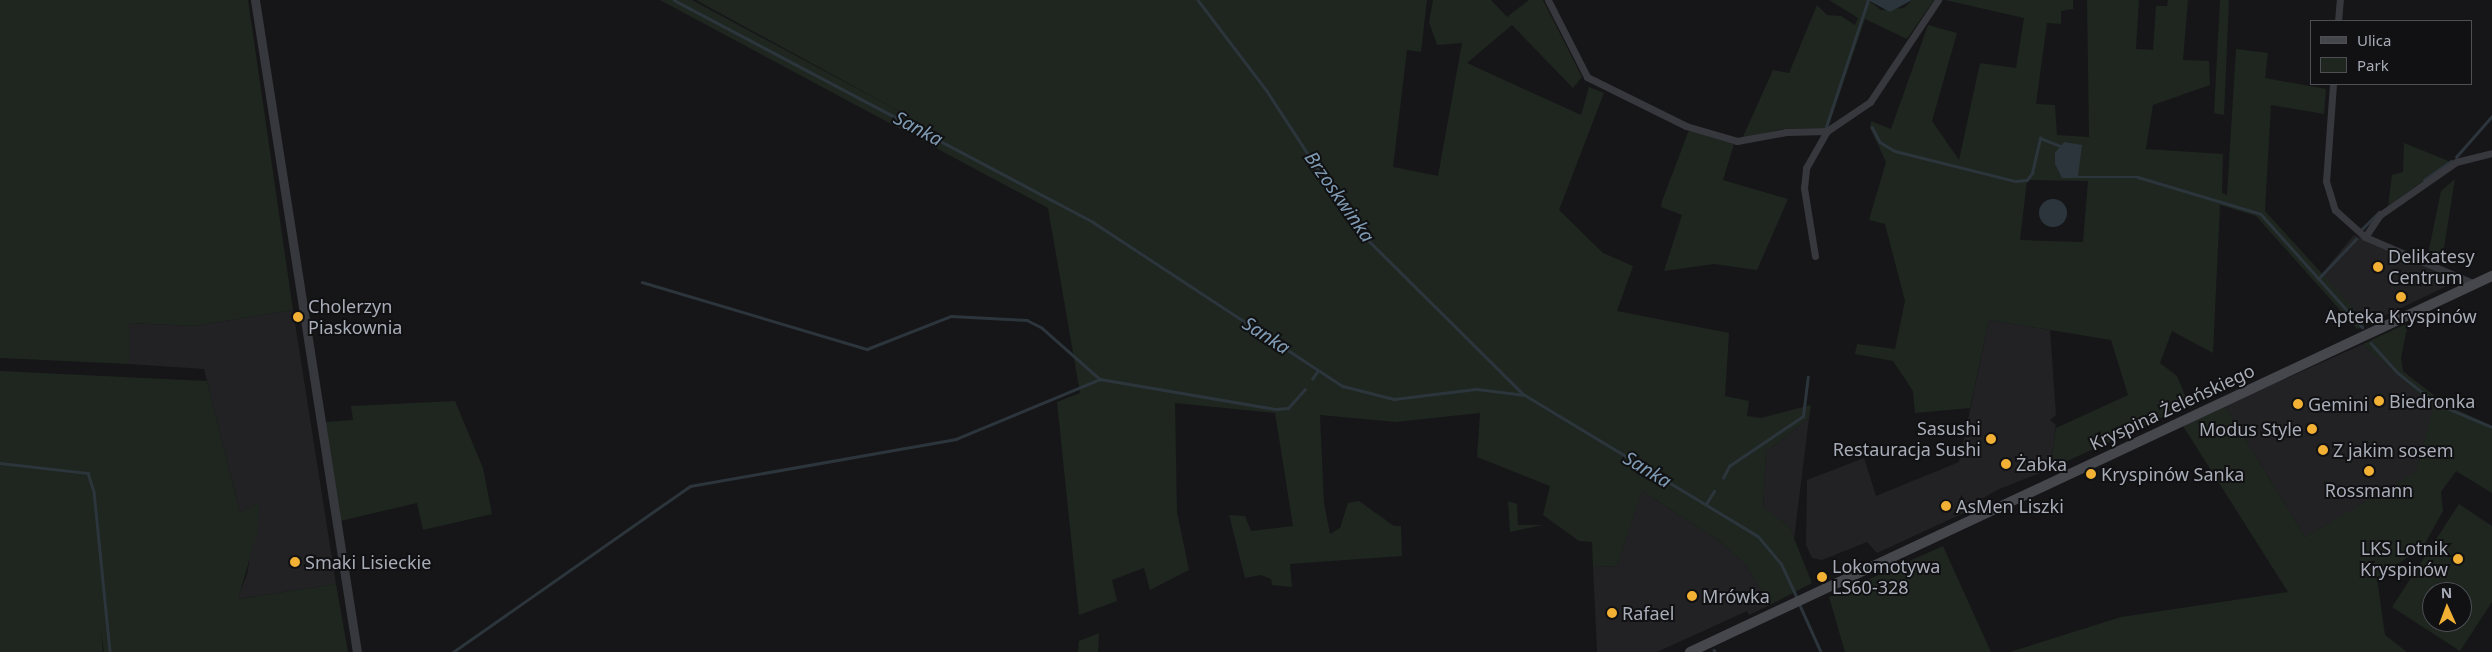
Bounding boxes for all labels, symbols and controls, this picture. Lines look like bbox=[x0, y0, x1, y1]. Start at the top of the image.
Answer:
legend bbox=[2310, 20, 2472, 85]
text: Ulica bbox=[2357, 30, 2391, 50]
text: Park bbox=[2357, 55, 2389, 75]
water label: Sanka bbox=[890, 107, 946, 151]
water label: Brzoskwinka bbox=[1299, 147, 1379, 247]
place label: Delikatesy Centrum bbox=[2388, 246, 2475, 288]
marker: Delikatesy Centrum bbox=[2372, 261, 2384, 273]
marker: Apteka Kryspinów bbox=[2395, 291, 2407, 303]
place label: Cholerzyn Piaskownia bbox=[308, 296, 402, 338]
place label: Apteka Kryspinów bbox=[2325, 305, 2477, 327]
marker: Cholerzyn Piaskownia bbox=[292, 311, 304, 323]
water label: Sanka bbox=[1238, 312, 1294, 360]
street label: Kryspina Żeleńskiego bbox=[2086, 359, 2258, 455]
place label: Biedronka bbox=[2389, 390, 2475, 412]
place label: Gemini bbox=[2308, 393, 2368, 415]
marker: Biedronka bbox=[2373, 395, 2385, 407]
marker: Gemini bbox=[2292, 398, 2304, 410]
place label: Sasushi Restauracja Sushi bbox=[1833, 418, 1981, 460]
place label: Modus Style bbox=[2199, 418, 2302, 440]
marker: Modus Style bbox=[2306, 423, 2318, 435]
marker: Sasushi Restauracja Sushi bbox=[1985, 433, 1997, 445]
place label: Z jakim sosem bbox=[2333, 439, 2454, 461]
marker: Z jakim sosem bbox=[2317, 444, 2329, 456]
water label: Sanka bbox=[1619, 447, 1675, 493]
place label: Żabka bbox=[2016, 453, 2067, 475]
marker: Żabka bbox=[2000, 458, 2012, 470]
place label: Kryspinów Sanka bbox=[2101, 463, 2244, 485]
marker: Rossmann bbox=[2363, 465, 2375, 477]
marker: Kryspinów Sanka bbox=[2085, 468, 2097, 480]
place label: Rossmann bbox=[2325, 479, 2413, 501]
place label: AsMen Liszki bbox=[1956, 495, 2064, 517]
marker: AsMen Liszki bbox=[1940, 500, 1952, 512]
place label: LKS Lotnik Kryspinów bbox=[2360, 538, 2448, 580]
place label: Smaki Lisieckie bbox=[305, 551, 431, 573]
marker: LKS Lotnik Kryspinów bbox=[2452, 553, 2464, 565]
marker: Smaki Lisieckie bbox=[289, 556, 301, 568]
place label: Lokomotywa LS60-328 bbox=[1832, 556, 1940, 598]
marker: Lokomotywa LS60-328 bbox=[1816, 571, 1828, 583]
north arrow bbox=[2422, 582, 2472, 632]
text: N bbox=[2440, 583, 2453, 602]
place label: Mrówka bbox=[1702, 585, 1770, 607]
marker: Mrówka bbox=[1686, 590, 1698, 602]
place label: Rafael bbox=[1622, 602, 1674, 624]
marker: Rafael bbox=[1606, 607, 1618, 619]

